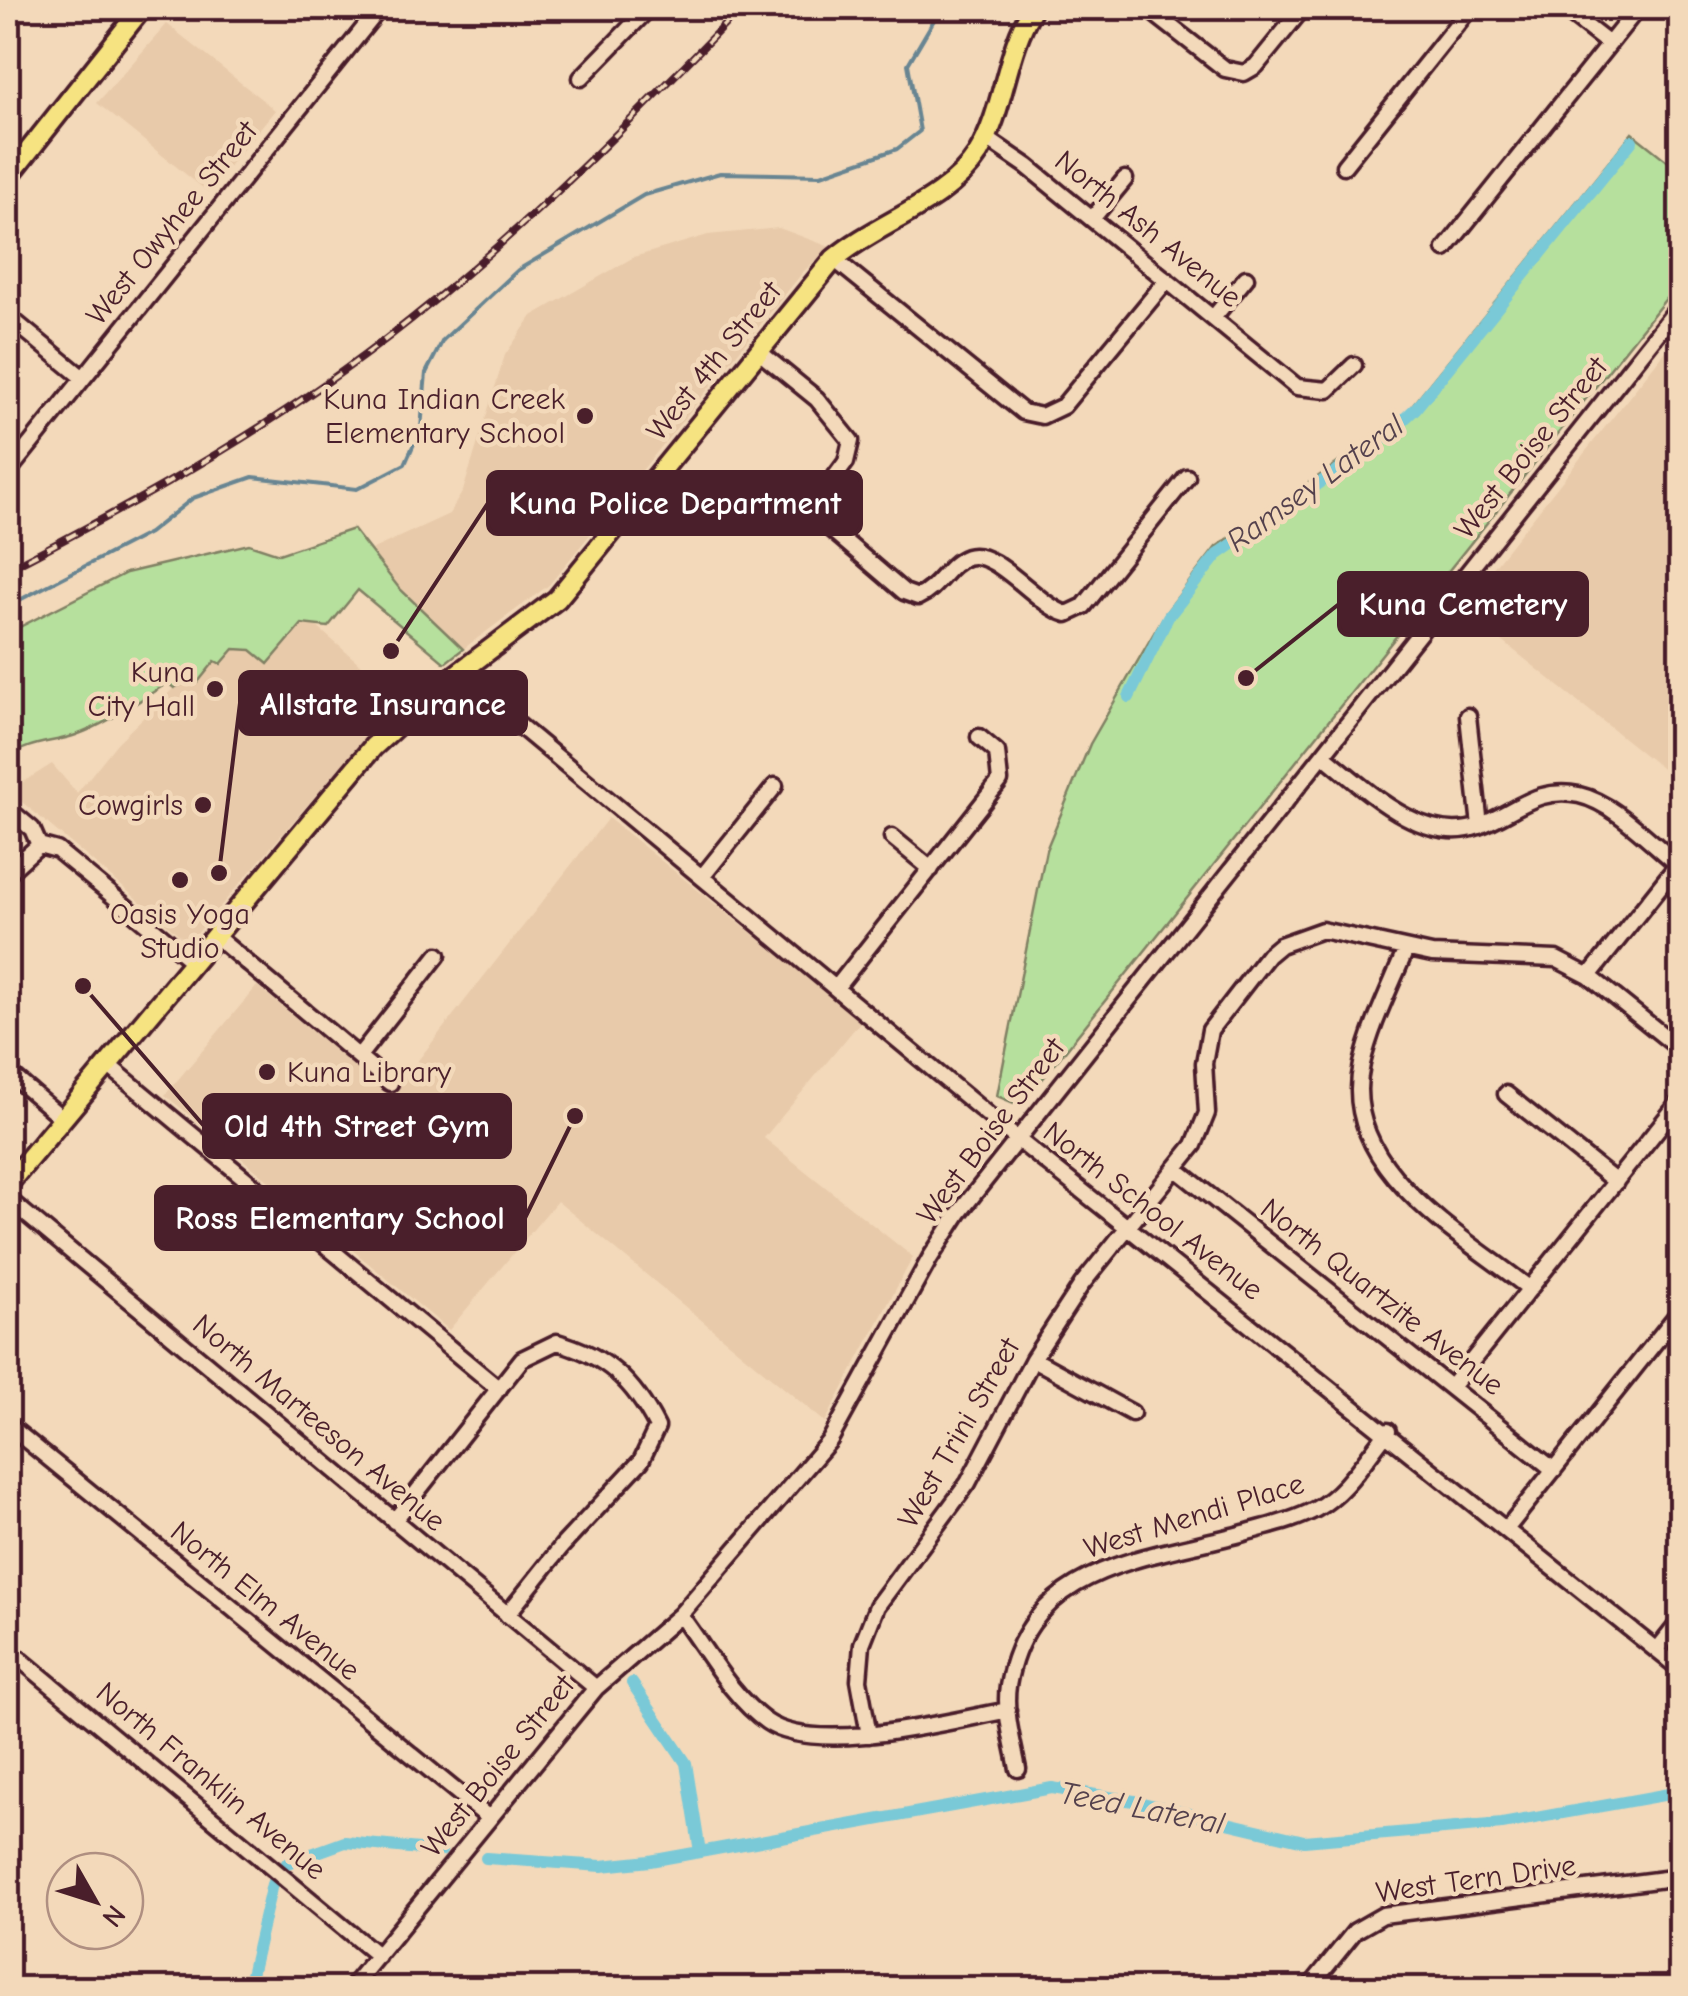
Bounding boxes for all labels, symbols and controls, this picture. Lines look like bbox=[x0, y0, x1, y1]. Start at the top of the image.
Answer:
street label: West Owyhee Street bbox=[79, 113, 266, 332]
street label: North Ash Avenue bbox=[1048, 143, 1248, 315]
street label: West 4th Street bbox=[639, 273, 790, 448]
street label: West Boise Street bbox=[1447, 349, 1616, 546]
place label: Kuna Indian Creek Elementary School bbox=[323, 382, 565, 451]
marker: Kuna Indian Creek Elementary School bbox=[574, 405, 596, 427]
water label: Ramsey Lateral bbox=[1219, 406, 1411, 560]
callout: Kuna Police Department bbox=[488, 472, 861, 534]
text: Kuna Police Department bbox=[509, 485, 842, 522]
callout: Kuna Cemetery bbox=[1339, 573, 1587, 635]
text: Kuna Cemetery bbox=[1359, 586, 1568, 623]
place label: Kuna City Hall bbox=[87, 655, 195, 724]
callout: Allstate Insurance bbox=[240, 672, 526, 734]
marker: Kuna City Hall bbox=[204, 678, 226, 700]
text: Allstate Insurance bbox=[260, 686, 506, 723]
place label: Cowgirls bbox=[78, 788, 183, 823]
marker: Cowgirls bbox=[192, 794, 214, 816]
marker: Oasis Yoga Studio bbox=[169, 869, 191, 891]
place label: Oasis Yoga Studio bbox=[110, 897, 250, 966]
street label: West Boise Street bbox=[910, 1030, 1073, 1231]
place label: Kuna Library bbox=[287, 1055, 452, 1090]
marker: Kuna Library bbox=[256, 1061, 278, 1083]
callout: Old 4th Street Gym bbox=[204, 1095, 510, 1157]
text: Old 4th Street Gym bbox=[224, 1108, 490, 1145]
street label: North School Avenue bbox=[1036, 1114, 1270, 1308]
callout: Ross Elementary School bbox=[156, 1187, 525, 1249]
street label: North Quartzite Avenue bbox=[1254, 1191, 1510, 1403]
text: Ross Elementary School bbox=[175, 1200, 505, 1237]
street label: North Marteeson Avenue bbox=[186, 1307, 452, 1539]
street label: West Trini Street bbox=[891, 1331, 1028, 1534]
street label: West Mendi Place bbox=[1080, 1466, 1308, 1566]
street label: North Elm Avenue bbox=[163, 1514, 367, 1688]
street label: West Boise Street bbox=[414, 1667, 583, 1864]
street label: North Franklin Avenue bbox=[89, 1675, 333, 1887]
water label: Teed Lateral bbox=[1057, 1774, 1228, 1842]
street label: West Tern Drive bbox=[1374, 1848, 1578, 1910]
north arrow bbox=[45, 1851, 145, 1951]
text: N bbox=[95, 1899, 132, 1933]

